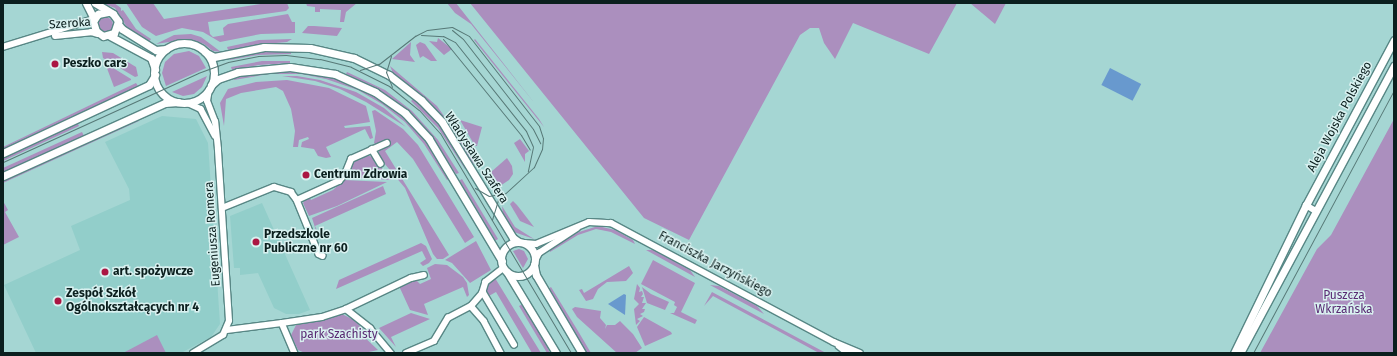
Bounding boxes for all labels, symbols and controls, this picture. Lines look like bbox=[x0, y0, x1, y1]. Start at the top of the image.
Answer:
street label: Szeroka bbox=[49, 15, 91, 33]
place label: Peszko cars bbox=[63, 57, 127, 71]
marker: Peszko cars bbox=[50, 59, 60, 69]
street label: Aleja Wojska Polskiego bbox=[1305, 59, 1375, 175]
street label: Władysława Szafera bbox=[441, 110, 511, 206]
place label: Centrum Zdrowia bbox=[314, 168, 407, 182]
marker: Centrum Zdrowia bbox=[301, 170, 311, 180]
street label: Eugeniusza Romera bbox=[202, 181, 224, 287]
place label: Przedszkole Publiczne nr 60 bbox=[264, 228, 348, 256]
street label: Franciszka Jarzyńskiego bbox=[656, 229, 774, 301]
marker: Przedszkole Publiczne nr 60 bbox=[251, 237, 261, 247]
place label: art. spożywcze bbox=[113, 265, 193, 279]
marker: art. spożywcze bbox=[100, 267, 110, 277]
place label: Zespół Szkół Ogólnokształcących nr 4 bbox=[66, 287, 199, 315]
park label: Puszcza Wkrzańska bbox=[1315, 289, 1373, 317]
marker: Zespół Szkół Ogólnokształcących nr 4 bbox=[53, 296, 63, 306]
park label: park Szachisty bbox=[300, 328, 378, 342]

